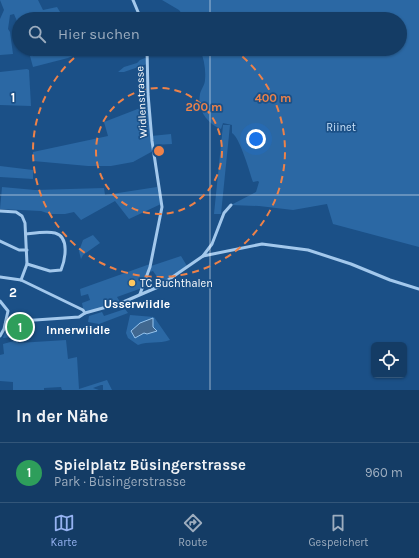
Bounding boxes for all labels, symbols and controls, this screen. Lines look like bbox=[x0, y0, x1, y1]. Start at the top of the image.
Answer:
search box bbox=[12, 12, 407, 56]
icon: search bbox=[26, 23, 48, 45]
text: Hier suchen bbox=[58, 25, 140, 43]
street label: Widlenstrasse bbox=[133, 65, 150, 138]
text: 1 bbox=[11, 90, 15, 105]
text: 400 m bbox=[255, 91, 291, 105]
text: 200 m bbox=[186, 100, 222, 114]
park label: Riinet bbox=[326, 121, 356, 134]
your location bbox=[246, 129, 266, 149]
centre of rings bbox=[152, 144, 166, 158]
place label: TC Buchthalen bbox=[140, 277, 213, 290]
marker: TC Buchthalen bbox=[127, 278, 137, 288]
text: 2 bbox=[9, 285, 17, 300]
district label: Usserwiidle bbox=[104, 297, 170, 311]
pin: 1 bbox=[7, 312, 33, 342]
district label: Innerwiidle bbox=[46, 323, 110, 337]
map controls bbox=[371, 342, 407, 378]
button: locate bbox=[371, 342, 407, 378]
text: In der Nähe bbox=[16, 406, 108, 426]
text: Spielplatz Büsingerstrasse bbox=[54, 456, 246, 474]
text: 1 bbox=[27, 465, 31, 480]
text: 960 m bbox=[365, 465, 403, 480]
text: Park · Büsingerstrasse bbox=[54, 474, 186, 489]
tab: Karte bbox=[51, 512, 77, 549]
tab: Route bbox=[178, 512, 207, 549]
tab: Gespeichert bbox=[308, 512, 368, 549]

